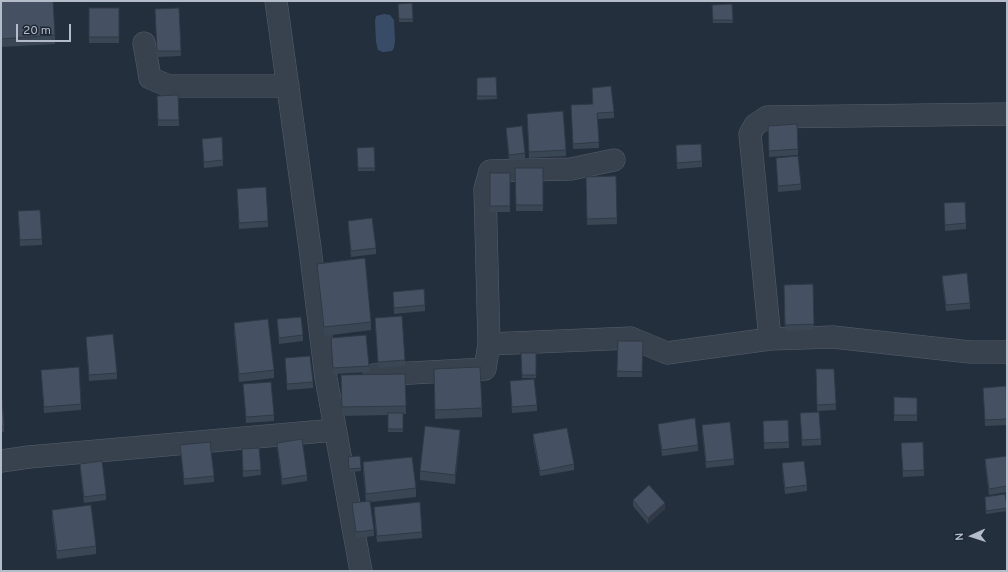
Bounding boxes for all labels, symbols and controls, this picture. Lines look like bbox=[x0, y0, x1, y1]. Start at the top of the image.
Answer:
scale bar bbox=[18, 16, 73, 42]
text: 20 m bbox=[23, 23, 51, 39]
north arrow bbox=[952, 516, 992, 556]
text: N bbox=[953, 532, 967, 541]

